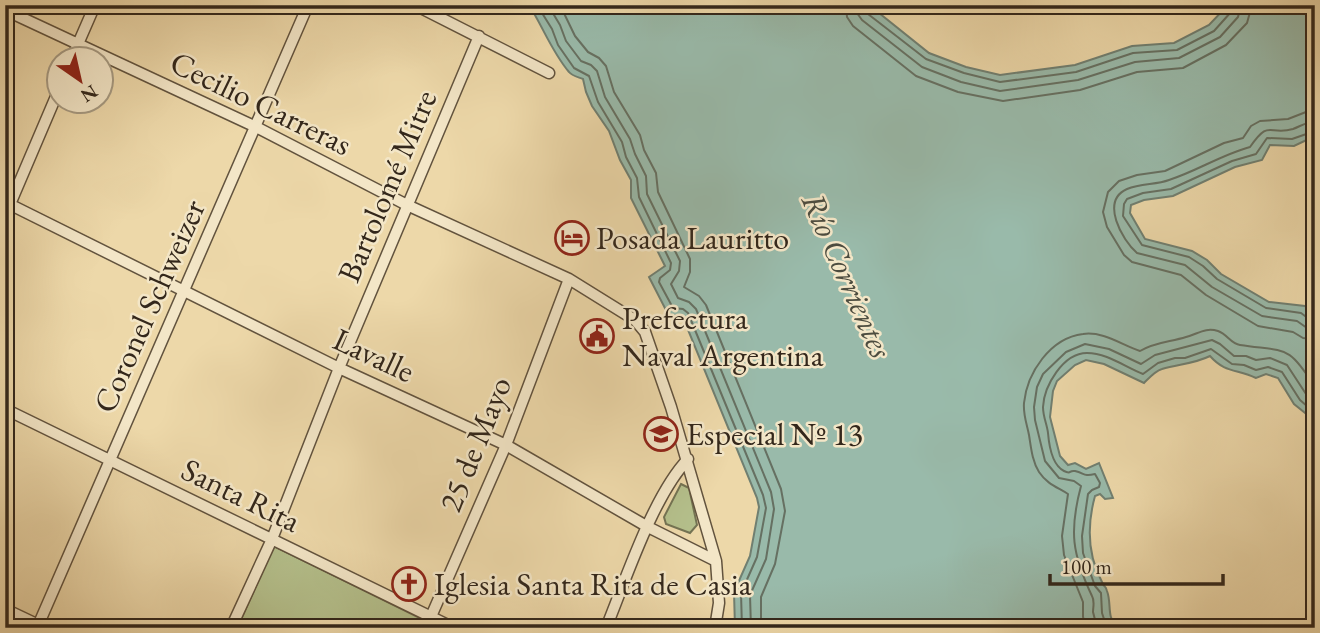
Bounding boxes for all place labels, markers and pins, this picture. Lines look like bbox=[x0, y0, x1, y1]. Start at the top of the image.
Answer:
place label: Posada Lauritto bbox=[596, 217, 789, 259]
hotel icon: Posada Lauritto bbox=[553, 219, 591, 257]
place label: Prefectura Naval Argentina bbox=[622, 297, 824, 376]
public building icon: Prefectura Naval Argentina bbox=[578, 317, 616, 355]
place label: Especial Nº 13 bbox=[686, 413, 863, 455]
school or university icon: Especial Nº 13 bbox=[642, 415, 680, 453]
place label: Iglesia Santa Rita de Casia bbox=[434, 563, 752, 605]
church icon: Iglesia Santa Rita de Casia bbox=[390, 565, 428, 603]

